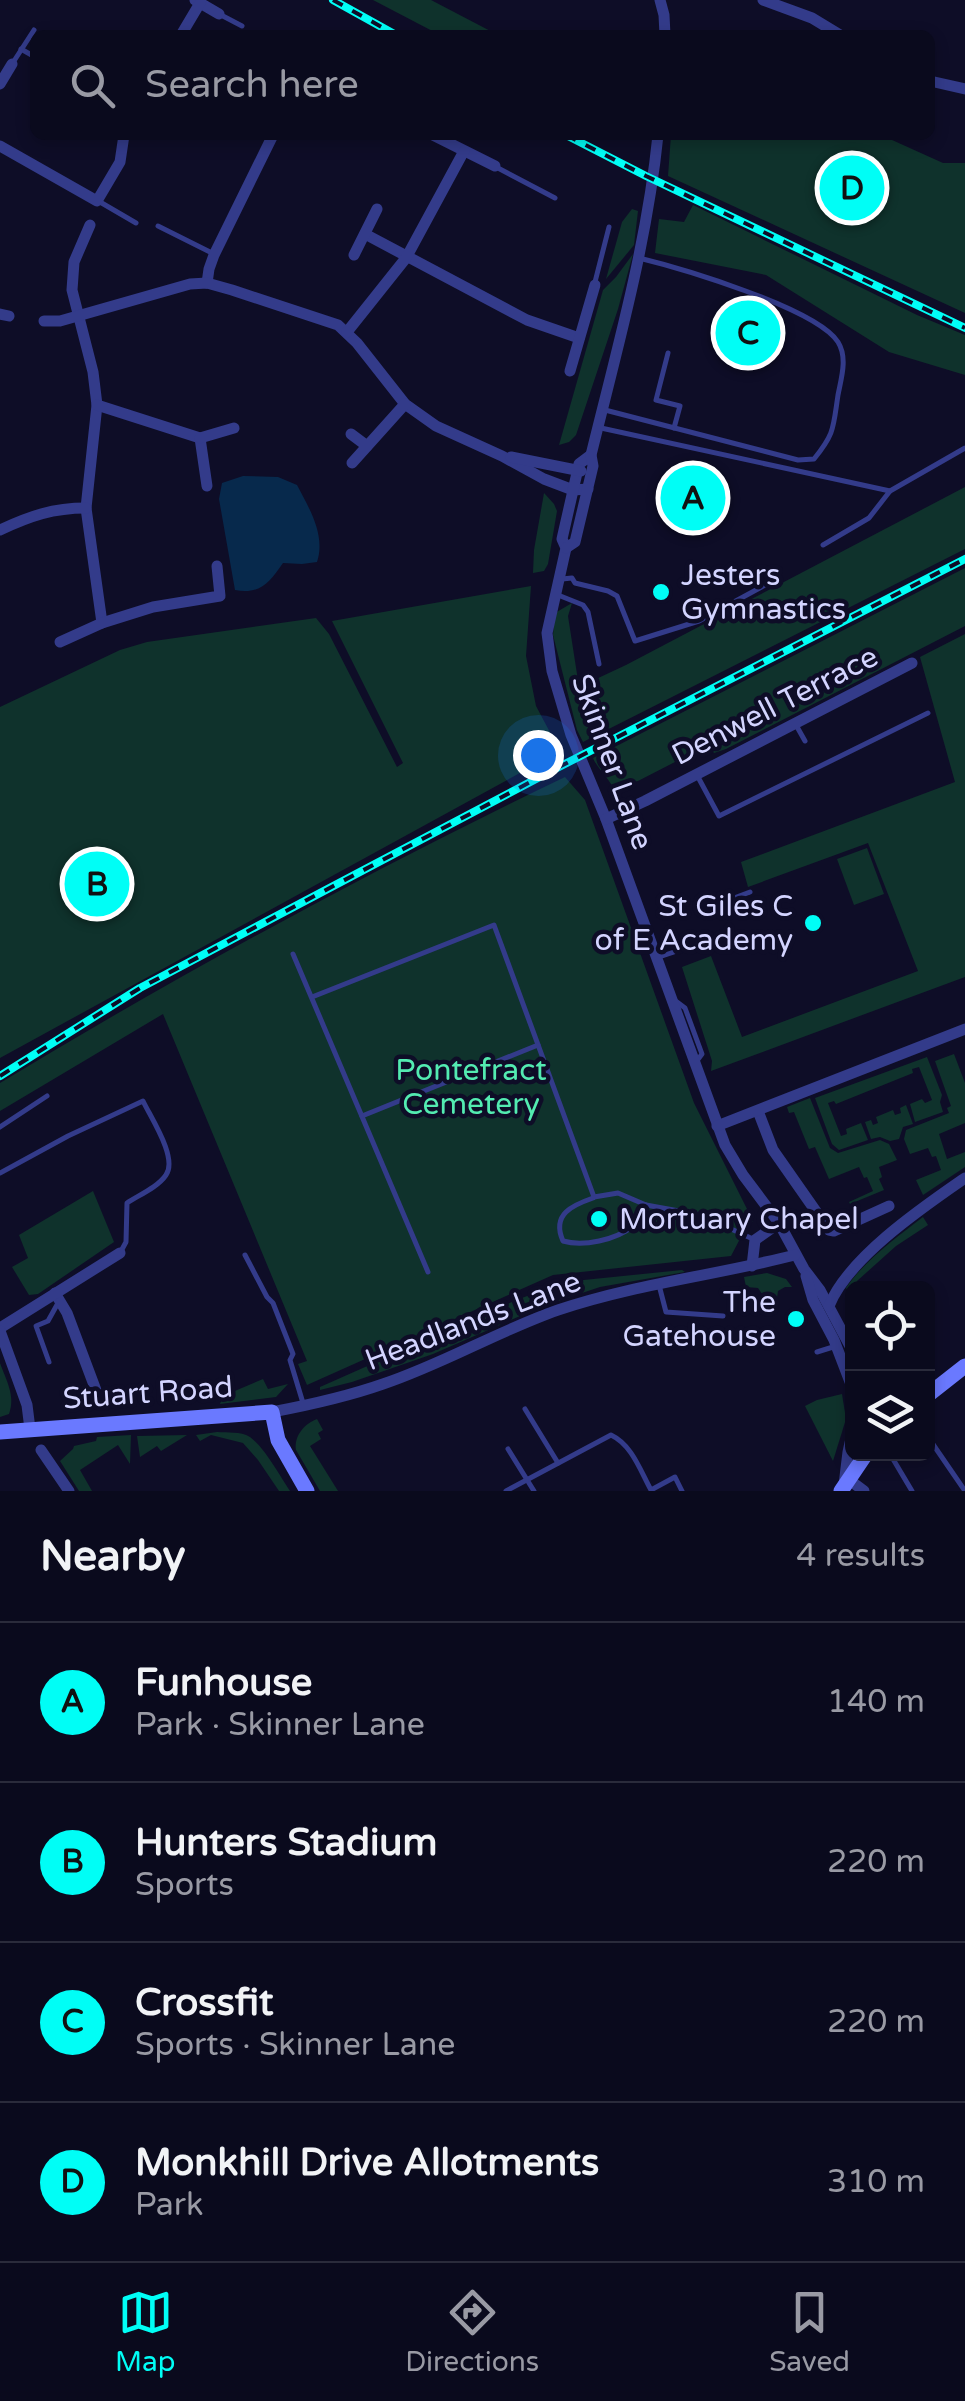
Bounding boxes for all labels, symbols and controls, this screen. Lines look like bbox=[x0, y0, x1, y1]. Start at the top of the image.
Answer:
search box bbox=[30, 30, 935, 140]
icon: search bbox=[65, 58, 120, 113]
text: Search here bbox=[145, 62, 359, 108]
pin: D bbox=[820, 150, 884, 226]
pin: C bbox=[716, 296, 780, 370]
pin: A bbox=[660, 460, 726, 536]
place label: Jesters Gymnastics bbox=[681, 557, 846, 628]
marker: Jesters Gymnastics bbox=[650, 581, 672, 603]
street label: Denwell Terrace bbox=[666, 638, 884, 774]
street label: Skinner Lane bbox=[563, 669, 661, 855]
your location bbox=[513, 730, 564, 781]
pin: B bbox=[64, 846, 130, 922]
place label: St Giles C of E Academy bbox=[595, 888, 793, 959]
marker: St Giles C of E Academy bbox=[802, 912, 824, 934]
park label: Pontefract Cemetery bbox=[395, 1052, 547, 1123]
place label: Mortuary Chapel bbox=[619, 1201, 859, 1238]
marker: Mortuary Chapel bbox=[588, 1208, 610, 1230]
street label: Headlands Lane bbox=[360, 1263, 586, 1379]
map controls bbox=[845, 1281, 935, 1461]
button: locate bbox=[845, 1281, 935, 1371]
place label: The Gatehouse bbox=[622, 1284, 776, 1355]
marker: The Gatehouse bbox=[785, 1308, 807, 1330]
street label: Stuart Road bbox=[62, 1369, 234, 1417]
button: layers bbox=[845, 1371, 935, 1461]
text: Nearby bbox=[40, 1531, 185, 1582]
text: 4 results bbox=[796, 1537, 925, 1575]
text: Funhouse bbox=[135, 1660, 312, 1706]
text: A bbox=[61, 1683, 84, 1721]
text: 140 m bbox=[827, 1683, 925, 1721]
text: Park · Skinner Lane bbox=[135, 1706, 425, 1744]
text: Hunters Stadium bbox=[135, 1820, 437, 1866]
text: B bbox=[61, 1843, 84, 1881]
text: 220 m bbox=[827, 1843, 925, 1881]
text: Sports bbox=[135, 1866, 234, 1904]
text: Crossfit bbox=[135, 1980, 273, 2026]
text: C bbox=[61, 2003, 84, 2041]
text: 220 m bbox=[827, 2003, 925, 2041]
text: Sports · Skinner Lane bbox=[135, 2026, 455, 2064]
text: Monkhill Drive Allotments bbox=[135, 2140, 599, 2186]
text: D bbox=[60, 2163, 85, 2201]
text: 310 m bbox=[827, 2163, 925, 2201]
text: Park bbox=[135, 2186, 203, 2224]
tab: Map bbox=[115, 2285, 175, 2379]
tab: Directions bbox=[405, 2285, 539, 2379]
tab: Saved bbox=[769, 2285, 850, 2379]

